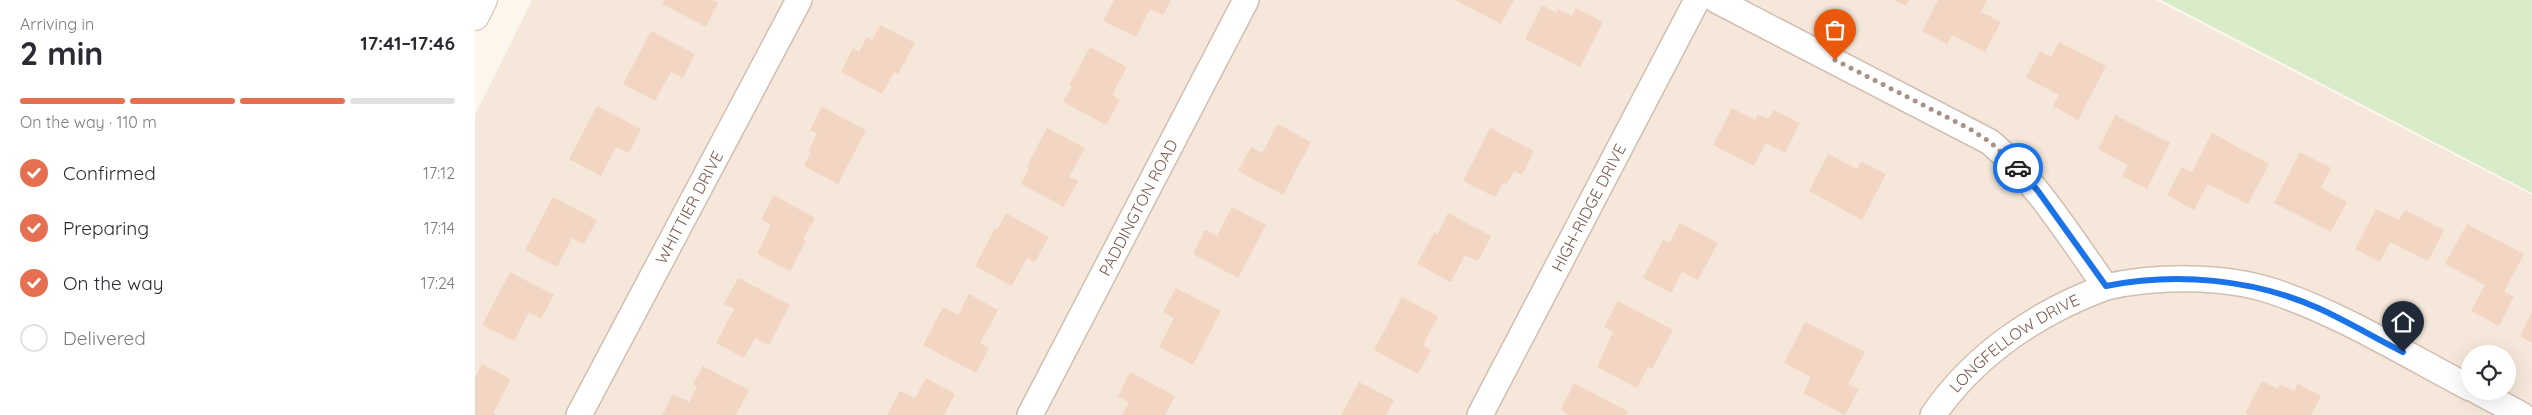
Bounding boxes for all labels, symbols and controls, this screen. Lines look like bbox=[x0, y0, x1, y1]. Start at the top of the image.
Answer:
pin bbox=[1814, 9, 1856, 60]
text: Arriving in bbox=[20, 14, 94, 34]
icon: bag bbox=[1821, 16, 1849, 44]
text: 17:41–17:46 bbox=[360, 31, 455, 55]
text: 2 min bbox=[20, 33, 103, 73]
text: On the way · 110 m bbox=[20, 112, 157, 132]
street label: PADDINGTON ROAD bbox=[1094, 136, 1182, 279]
street label: HIGH-RIDGE DRIVE bbox=[1547, 140, 1630, 275]
courier bbox=[1993, 143, 2043, 193]
street label: WHITTIER DRIVE bbox=[651, 147, 727, 267]
icon: car bbox=[2004, 154, 2032, 182]
icon: check bbox=[20, 159, 48, 187]
text: Confirmed bbox=[63, 161, 156, 185]
text: 17:12 bbox=[423, 163, 455, 183]
icon: check bbox=[20, 214, 48, 242]
text: Preparing bbox=[63, 216, 149, 240]
text: 17:14 bbox=[424, 218, 455, 238]
icon: check bbox=[20, 269, 48, 297]
text: On the way bbox=[63, 271, 164, 295]
text: 17:24 bbox=[421, 273, 455, 293]
street label: LONGFELLOW DRIVE bbox=[1945, 289, 2082, 396]
pin bbox=[2382, 301, 2424, 352]
icon: home bbox=[2389, 308, 2417, 336]
text: Delivered bbox=[63, 326, 146, 350]
map controls bbox=[2461, 345, 2516, 400]
button: locate bbox=[2461, 345, 2516, 400]

